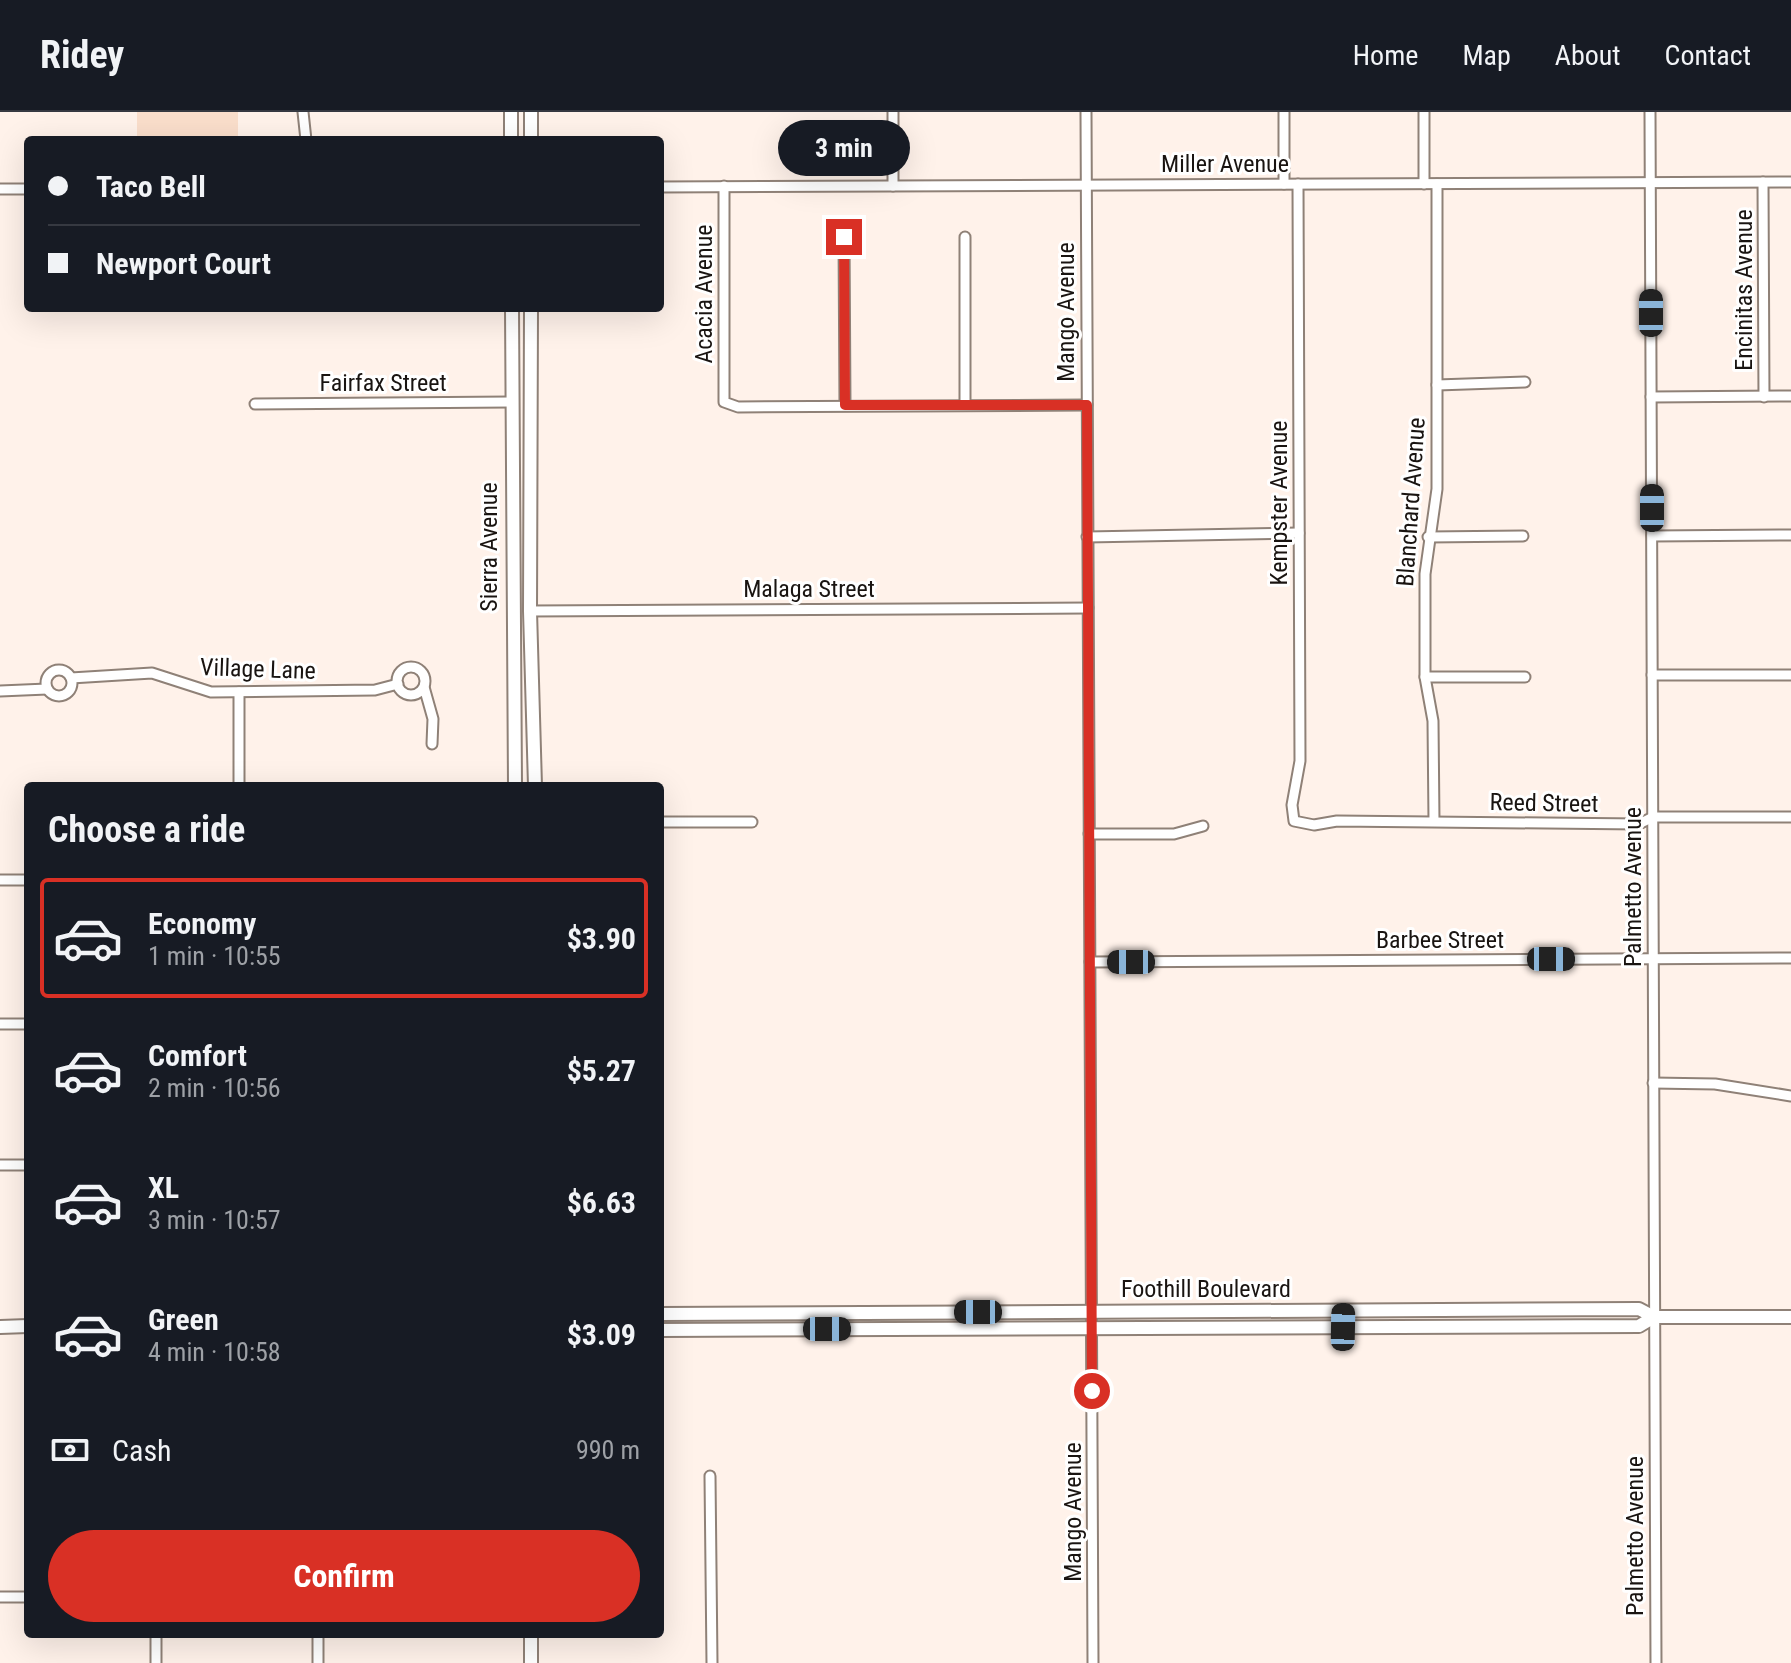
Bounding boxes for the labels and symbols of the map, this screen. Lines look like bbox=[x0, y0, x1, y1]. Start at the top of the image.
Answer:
callout: 3 min bbox=[778, 121, 910, 177]
street label: Miller Avenue bbox=[1161, 150, 1289, 178]
street label: Encinitas Avenue bbox=[1730, 209, 1758, 371]
route end bbox=[826, 219, 862, 255]
street label: Acacia Avenue bbox=[690, 224, 718, 364]
street label: Mango Avenue bbox=[1052, 242, 1080, 382]
car bbox=[1639, 289, 1663, 337]
street label: Fairfax Street bbox=[319, 369, 447, 397]
street label: Blanchard Avenue bbox=[1391, 416, 1431, 588]
street label: Kempster Avenue bbox=[1265, 420, 1293, 586]
street label: Sierra Avenue bbox=[475, 482, 503, 612]
car bbox=[1640, 484, 1664, 532]
street label: Malaga Street bbox=[743, 575, 875, 603]
street label: Village Lane bbox=[200, 653, 316, 685]
street label: Reed Street bbox=[1489, 788, 1599, 818]
street label: Palmetto Avenue bbox=[1619, 807, 1647, 967]
street label: Barbee Street bbox=[1376, 926, 1504, 954]
car bbox=[1527, 947, 1575, 971]
car bbox=[1107, 950, 1155, 974]
street label: Foothill Boulevard bbox=[1121, 1275, 1291, 1303]
car bbox=[954, 1300, 1002, 1324]
car bbox=[1331, 1303, 1355, 1351]
car bbox=[803, 1317, 851, 1341]
route start bbox=[1074, 1373, 1110, 1409]
street label: Mango Avenue bbox=[1059, 1442, 1087, 1582]
street label: Palmetto Avenue bbox=[1621, 1456, 1649, 1616]

